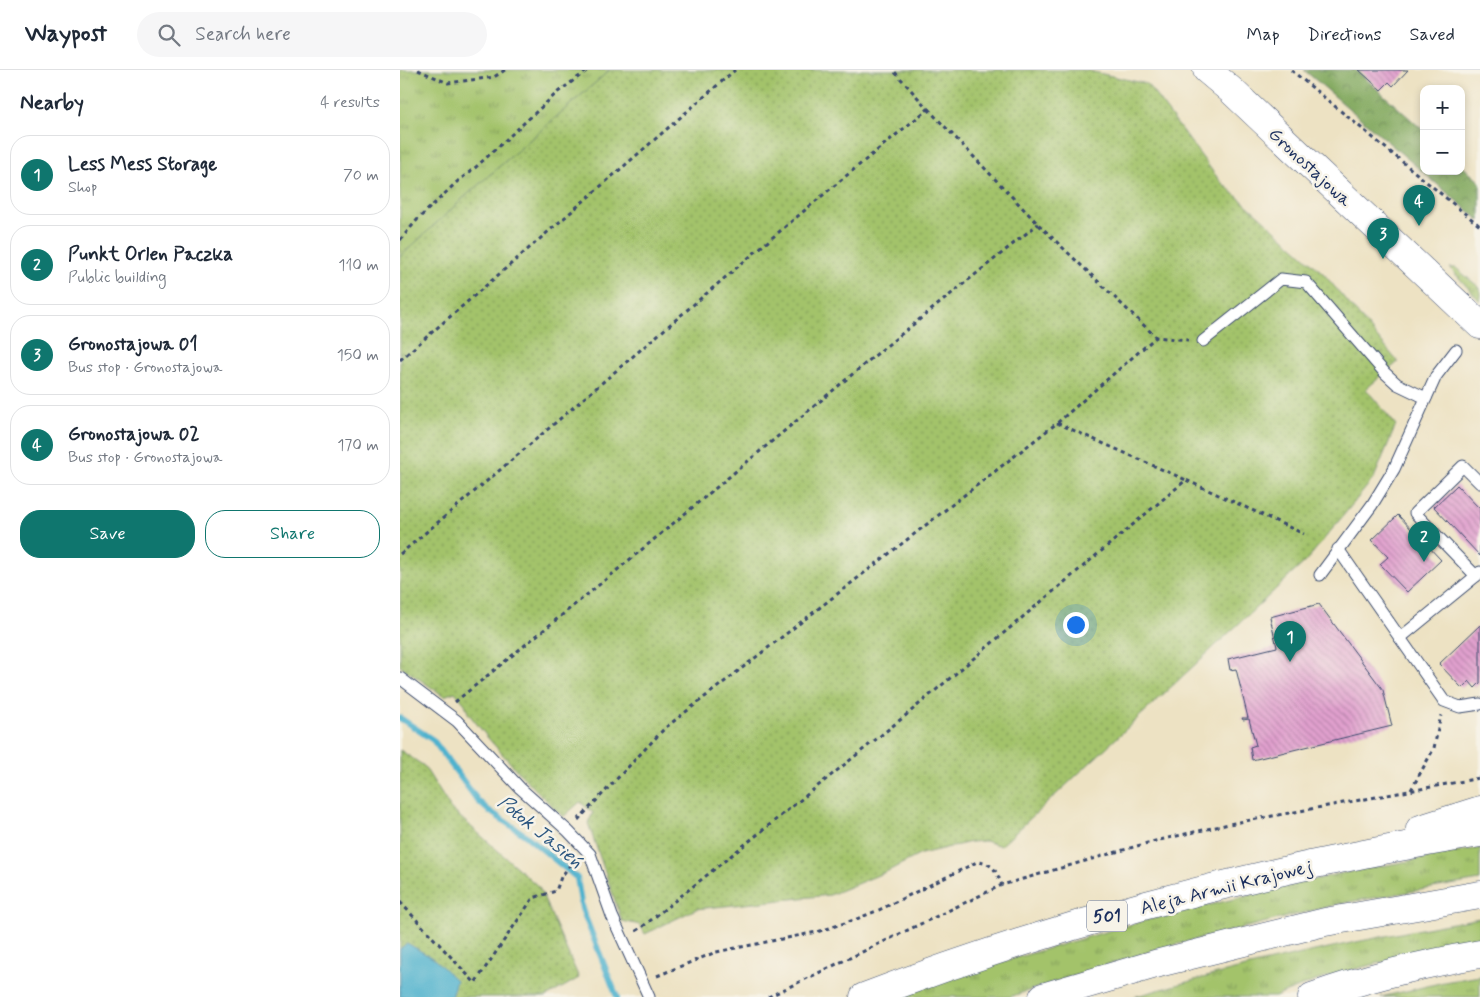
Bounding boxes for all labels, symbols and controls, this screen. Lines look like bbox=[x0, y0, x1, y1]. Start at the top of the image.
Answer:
search box bbox=[137, 12, 487, 57]
text: Waypost bbox=[25, 19, 107, 50]
icon: search bbox=[155, 21, 183, 49]
text: Search here bbox=[195, 22, 291, 47]
text: Map bbox=[1247, 23, 1280, 47]
text: Directions bbox=[1308, 23, 1382, 47]
text: Saved bbox=[1410, 23, 1455, 47]
map controls bbox=[1420, 85, 1465, 175]
button: + bbox=[1420, 85, 1465, 130]
text: Nearby bbox=[20, 89, 84, 117]
text: 4 results bbox=[320, 92, 380, 113]
street label: Gronostajowa bbox=[1263, 122, 1358, 213]
button: − bbox=[1420, 130, 1465, 175]
text: Less Mess Storage bbox=[68, 152, 217, 177]
text: 1 bbox=[33, 165, 41, 186]
text: 70 m bbox=[343, 165, 379, 186]
text: Shop bbox=[68, 177, 97, 198]
pin: 4 bbox=[1403, 185, 1435, 226]
pin: 3 bbox=[1367, 218, 1399, 259]
text: Punkt Orlen Paczka bbox=[68, 242, 233, 267]
text: 2 bbox=[33, 255, 41, 276]
text: 110 m bbox=[338, 255, 379, 276]
text: Public building bbox=[68, 267, 167, 288]
text: Gronostajowa 01 bbox=[68, 332, 198, 357]
text: 3 bbox=[33, 345, 41, 366]
text: 150 m bbox=[337, 345, 379, 366]
text: Bus stop · Gronostajowa bbox=[68, 357, 222, 378]
text: Gronostajowa 02 bbox=[68, 422, 199, 447]
text: 4 bbox=[32, 435, 42, 456]
text: 170 m bbox=[337, 435, 379, 456]
text: Bus stop · Gronostajowa bbox=[68, 447, 222, 468]
button: Save bbox=[20, 510, 195, 558]
button: Share bbox=[205, 510, 380, 558]
pin: 2 bbox=[1408, 521, 1440, 562]
your location bbox=[1063, 612, 1089, 638]
pin: 1 bbox=[1274, 621, 1306, 662]
water label: Potok Jasień bbox=[492, 789, 589, 875]
street label: Aleja Armii Krajowej bbox=[1138, 854, 1315, 922]
road number: 501 bbox=[1087, 900, 1127, 931]

